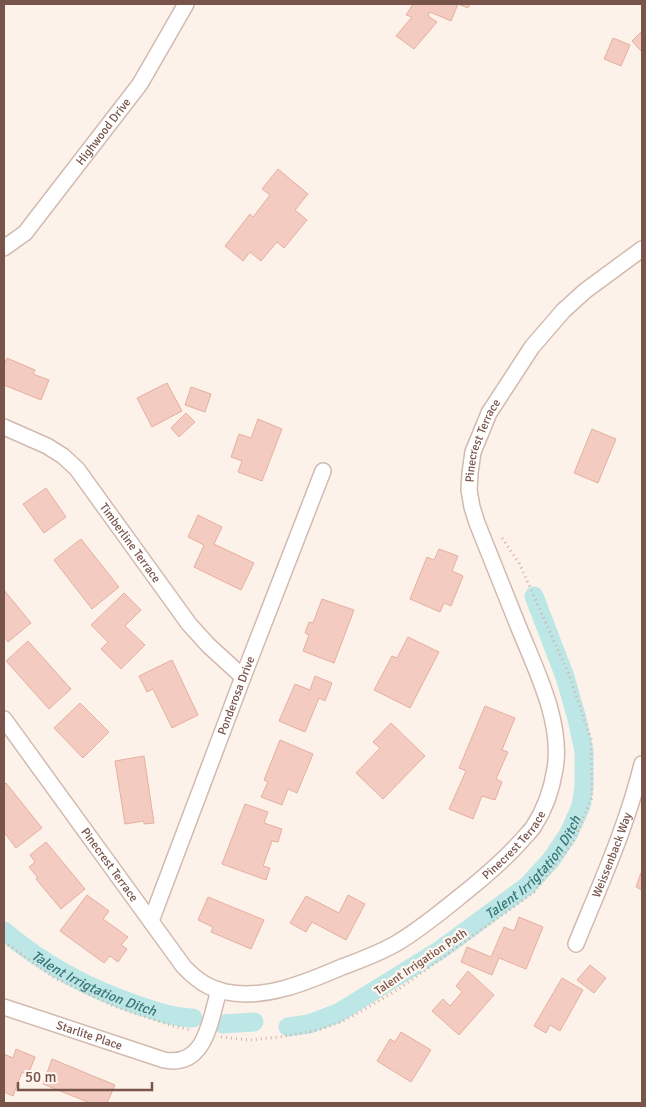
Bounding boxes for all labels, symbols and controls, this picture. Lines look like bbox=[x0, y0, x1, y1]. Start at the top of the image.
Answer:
street label: Highwood Drive bbox=[73, 95, 134, 168]
street label: Pinecrest Terrace bbox=[462, 396, 504, 483]
street label: Timberline Terrace bbox=[96, 500, 164, 586]
street label: Ponderosa Drive bbox=[214, 654, 258, 737]
street label: Pinecrest Terrace bbox=[479, 808, 549, 883]
street label: Weissenback Way bbox=[589, 810, 635, 900]
water label: Talent Irrigtation Ditch bbox=[482, 813, 584, 923]
street label: Pinecrest Terrace bbox=[78, 825, 142, 905]
street label: Talent Irrigation Path bbox=[372, 926, 470, 998]
water label: Talent Irrigtation Ditch bbox=[28, 947, 159, 1019]
street label: Starlite Place bbox=[54, 1017, 124, 1053]
scale bar bbox=[18, 1060, 151, 1092]
text: 50 m bbox=[25, 1068, 56, 1086]

